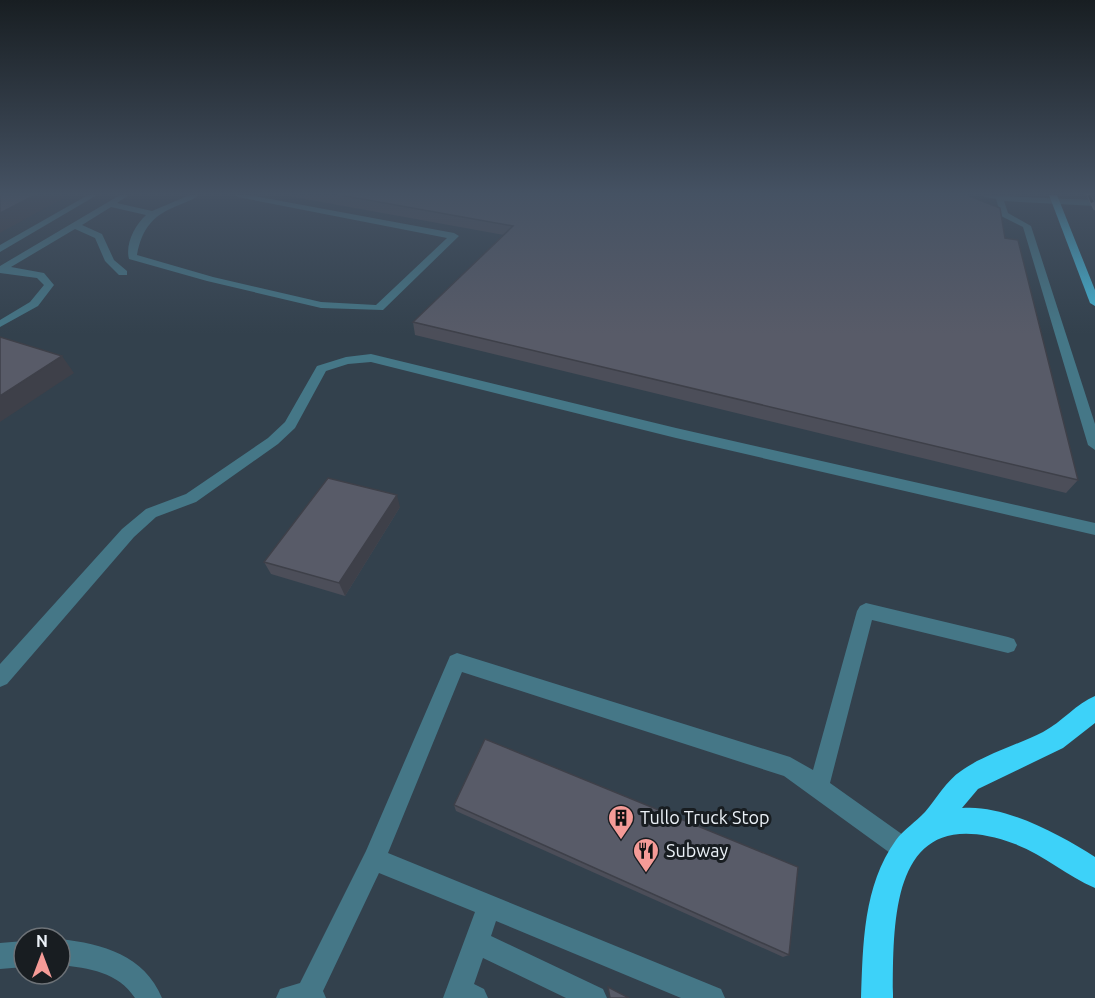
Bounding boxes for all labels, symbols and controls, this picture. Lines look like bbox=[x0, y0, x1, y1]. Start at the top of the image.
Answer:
building icon: Tullo Truck Stop bbox=[606, 803, 636, 841]
place label: Tullo Truck Stop bbox=[640, 807, 769, 827]
restaurant icon: Subway bbox=[631, 836, 661, 874]
place label: Subway bbox=[666, 840, 728, 860]
north arrow bbox=[12, 926, 72, 986]
text: N bbox=[36, 932, 48, 950]

